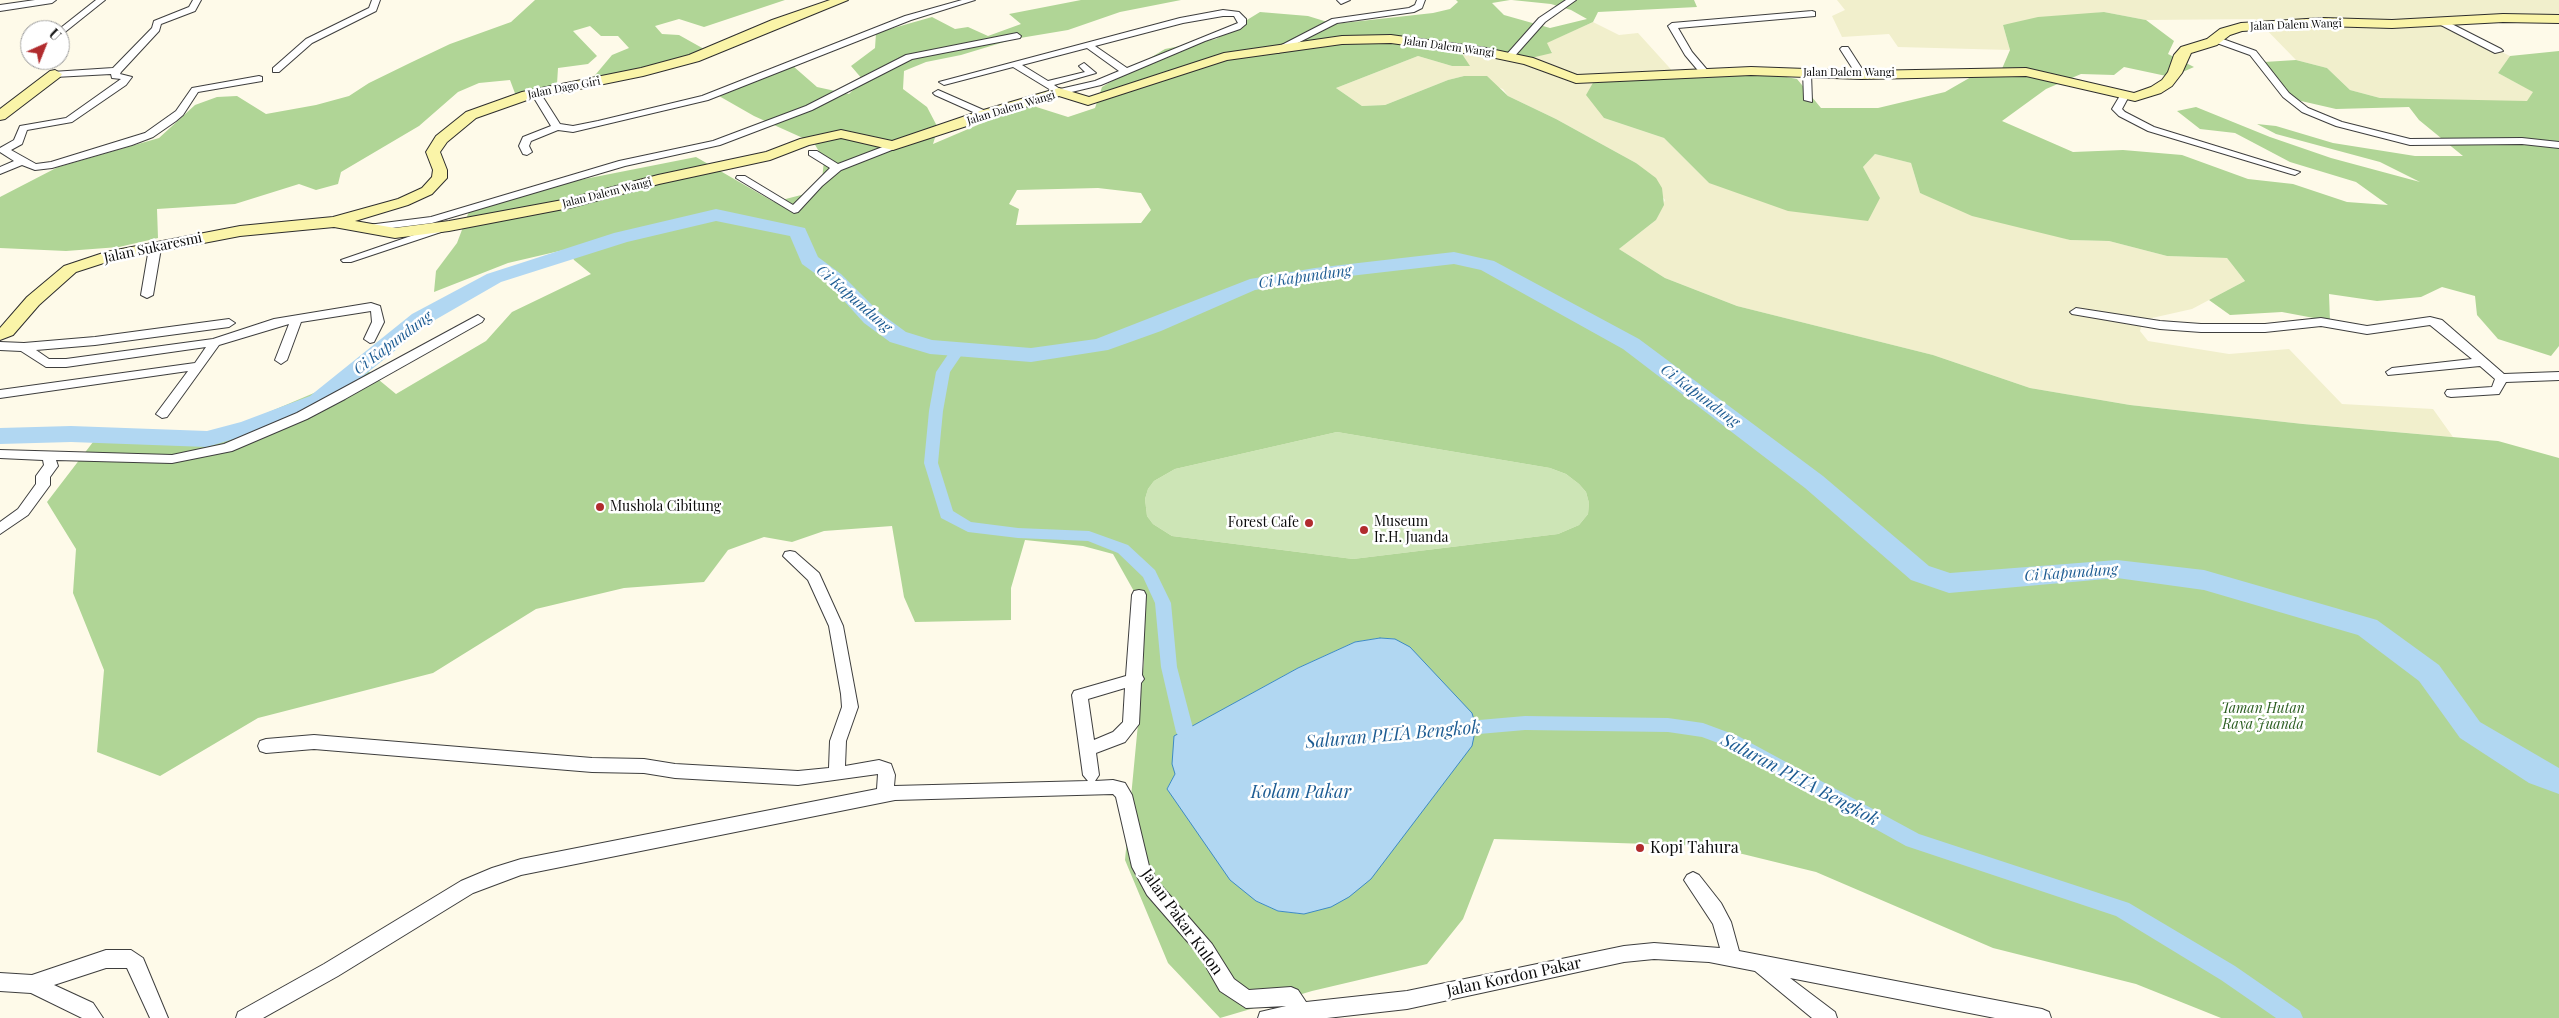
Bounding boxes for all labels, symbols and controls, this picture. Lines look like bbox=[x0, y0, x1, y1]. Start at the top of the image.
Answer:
street label: Jalan Dalem Wangi bbox=[2250, 17, 2342, 33]
north arrow bbox=[20, 20, 70, 70]
text: U bbox=[45, 24, 65, 45]
street label: Jalan Dalem Wangi bbox=[1403, 34, 1495, 60]
street label: Jalan Dalem Wangi bbox=[1803, 66, 1895, 80]
street label: Jalan Dago Giri bbox=[527, 74, 601, 102]
street label: Jalan Dalem Wangi bbox=[965, 88, 1057, 128]
street label: Jalan Dalem Wangi bbox=[561, 176, 653, 210]
street label: Jalan Sukaresmi bbox=[102, 229, 204, 267]
water label: Ci Kapundung bbox=[813, 262, 895, 336]
water label: Ci Kapundung bbox=[1257, 262, 1353, 292]
water label: Ci Kapundung bbox=[350, 308, 436, 378]
water label: Ci Kapundung bbox=[1657, 361, 1743, 431]
place label: Mushola Cibitung bbox=[610, 499, 721, 515]
marker: Mushola Cibitung bbox=[594, 501, 606, 513]
place label: Museum Ir.H. Juanda bbox=[1374, 514, 1449, 546]
place label: Forest Cafe bbox=[1228, 515, 1299, 531]
marker: Forest Cafe bbox=[1303, 517, 1315, 529]
marker: Museum Ir.H. Juanda bbox=[1358, 524, 1370, 536]
water label: Ci Kapundung bbox=[2024, 561, 2118, 585]
park label: Taman Hutan Raya Juanda bbox=[2221, 701, 2305, 734]
water label: Saluran PLTA Bengkok bbox=[1305, 717, 1481, 753]
water label: Saluran PLTA Bengkok bbox=[1717, 729, 1883, 831]
water label: Kolam Pakar bbox=[1251, 781, 1351, 803]
place label: Kopi Tahura bbox=[1650, 838, 1739, 858]
marker: Kopi Tahura bbox=[1634, 842, 1646, 854]
street label: Jalan Pakar Kulon bbox=[1137, 865, 1227, 979]
street label: Jalan Kordon Pakar bbox=[1445, 953, 1583, 1001]

